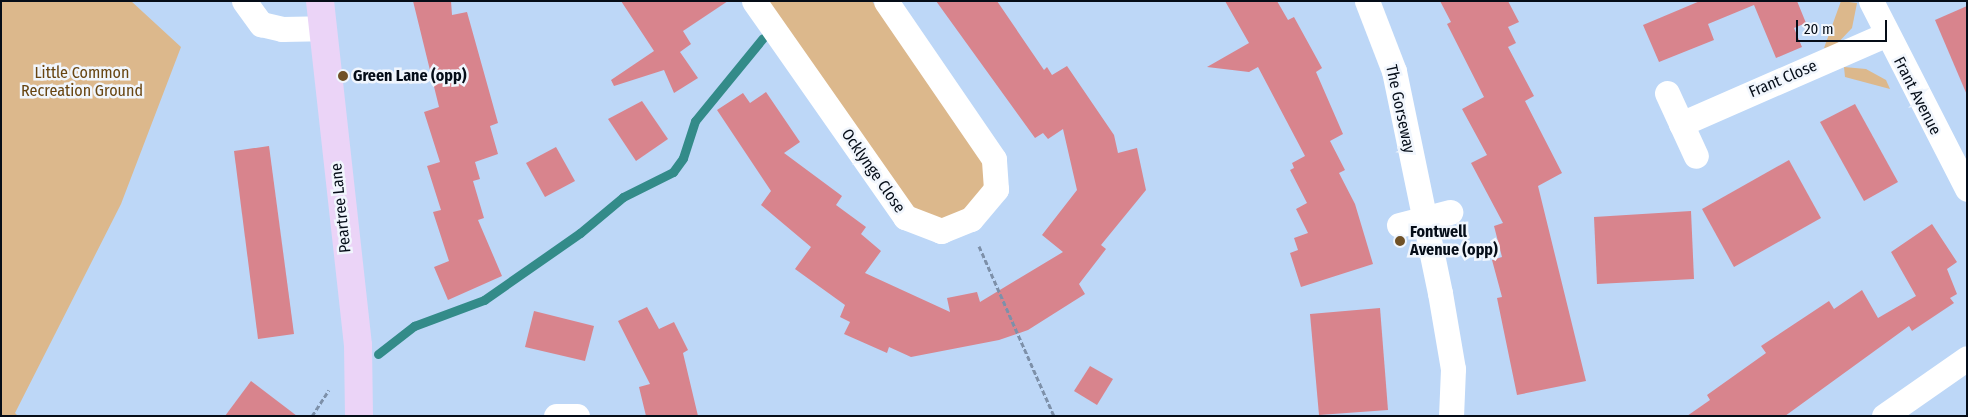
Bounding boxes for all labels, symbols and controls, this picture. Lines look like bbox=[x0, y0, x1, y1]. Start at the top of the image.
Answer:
scale bar bbox=[1798, 10, 1889, 42]
text: 20 m bbox=[1804, 20, 1834, 38]
street label: Frant Avenue bbox=[1889, 54, 1945, 138]
street label: Frant Close bbox=[1746, 56, 1820, 102]
park label: Little Common Recreation Ground bbox=[21, 63, 143, 101]
street label: The Gorseway bbox=[1381, 63, 1419, 155]
place label: Green Lane (opp) bbox=[353, 66, 466, 86]
marker: Green Lane (opp) bbox=[337, 70, 349, 82]
street label: Ocklynge Close bbox=[837, 125, 909, 217]
street label: Peartree Lane bbox=[327, 162, 355, 254]
place label: Fontwell Avenue (opp) bbox=[1410, 222, 1498, 260]
marker: Fontwell Avenue (opp) bbox=[1394, 235, 1406, 247]

